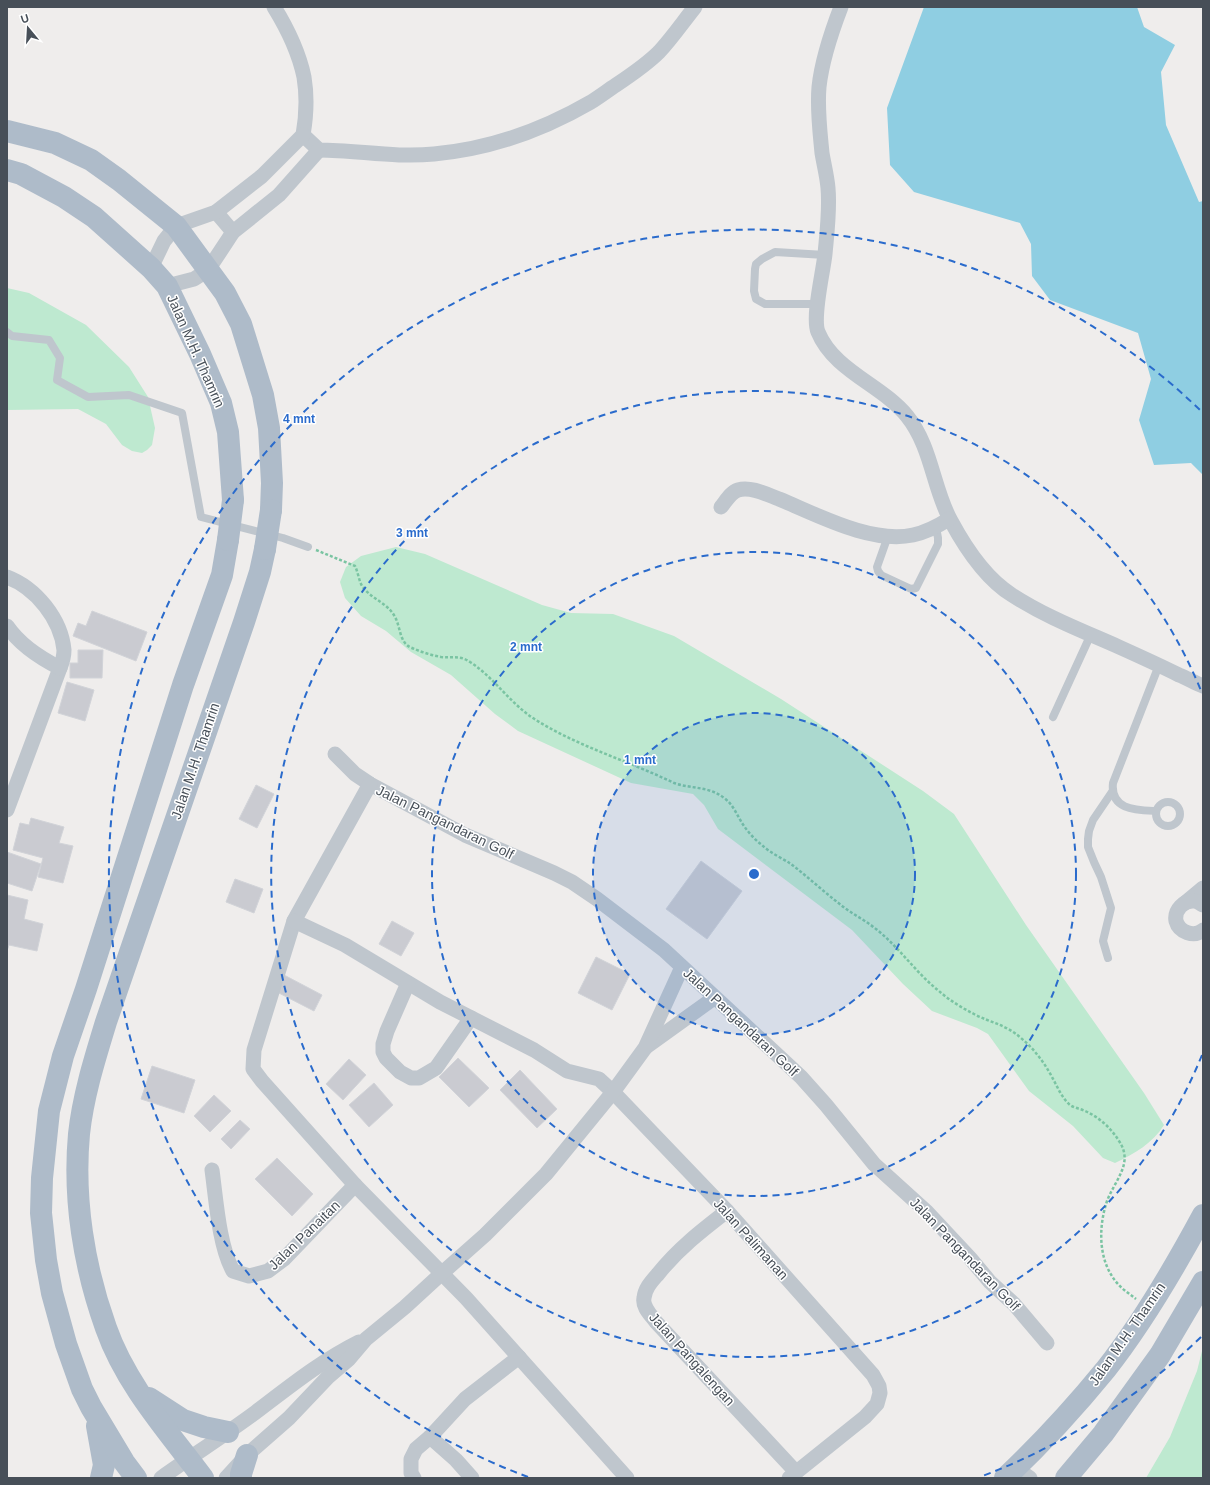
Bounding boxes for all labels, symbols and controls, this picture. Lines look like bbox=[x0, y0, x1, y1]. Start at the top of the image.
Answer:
north arrow bbox=[8, 8, 48, 48]
text: U bbox=[19, 12, 31, 25]
street label: Jalan M.H. Thamrin bbox=[164, 292, 228, 410]
text: 4 mnt bbox=[283, 412, 315, 426]
text: 3 mnt bbox=[396, 526, 428, 540]
text: 2 mnt bbox=[510, 640, 542, 654]
street label: Jalan M.H. Thamrin bbox=[168, 701, 222, 821]
text: 1 mnt bbox=[624, 753, 656, 767]
street label: Jalan Pangandaran Golf bbox=[374, 782, 516, 862]
centre of rings bbox=[747, 867, 761, 881]
street label: Jalan Pangandaran Golf bbox=[680, 965, 802, 1079]
street label: Jalan Pangandaran Golf bbox=[907, 1194, 1023, 1314]
street label: Jalan Palimanan bbox=[710, 1195, 792, 1283]
street label: Jalan Panaitan bbox=[265, 1197, 343, 1273]
street label: Jalan M.H. Thamrin bbox=[1085, 1279, 1169, 1389]
street label: Jalan Pangalengan bbox=[646, 1309, 738, 1409]

